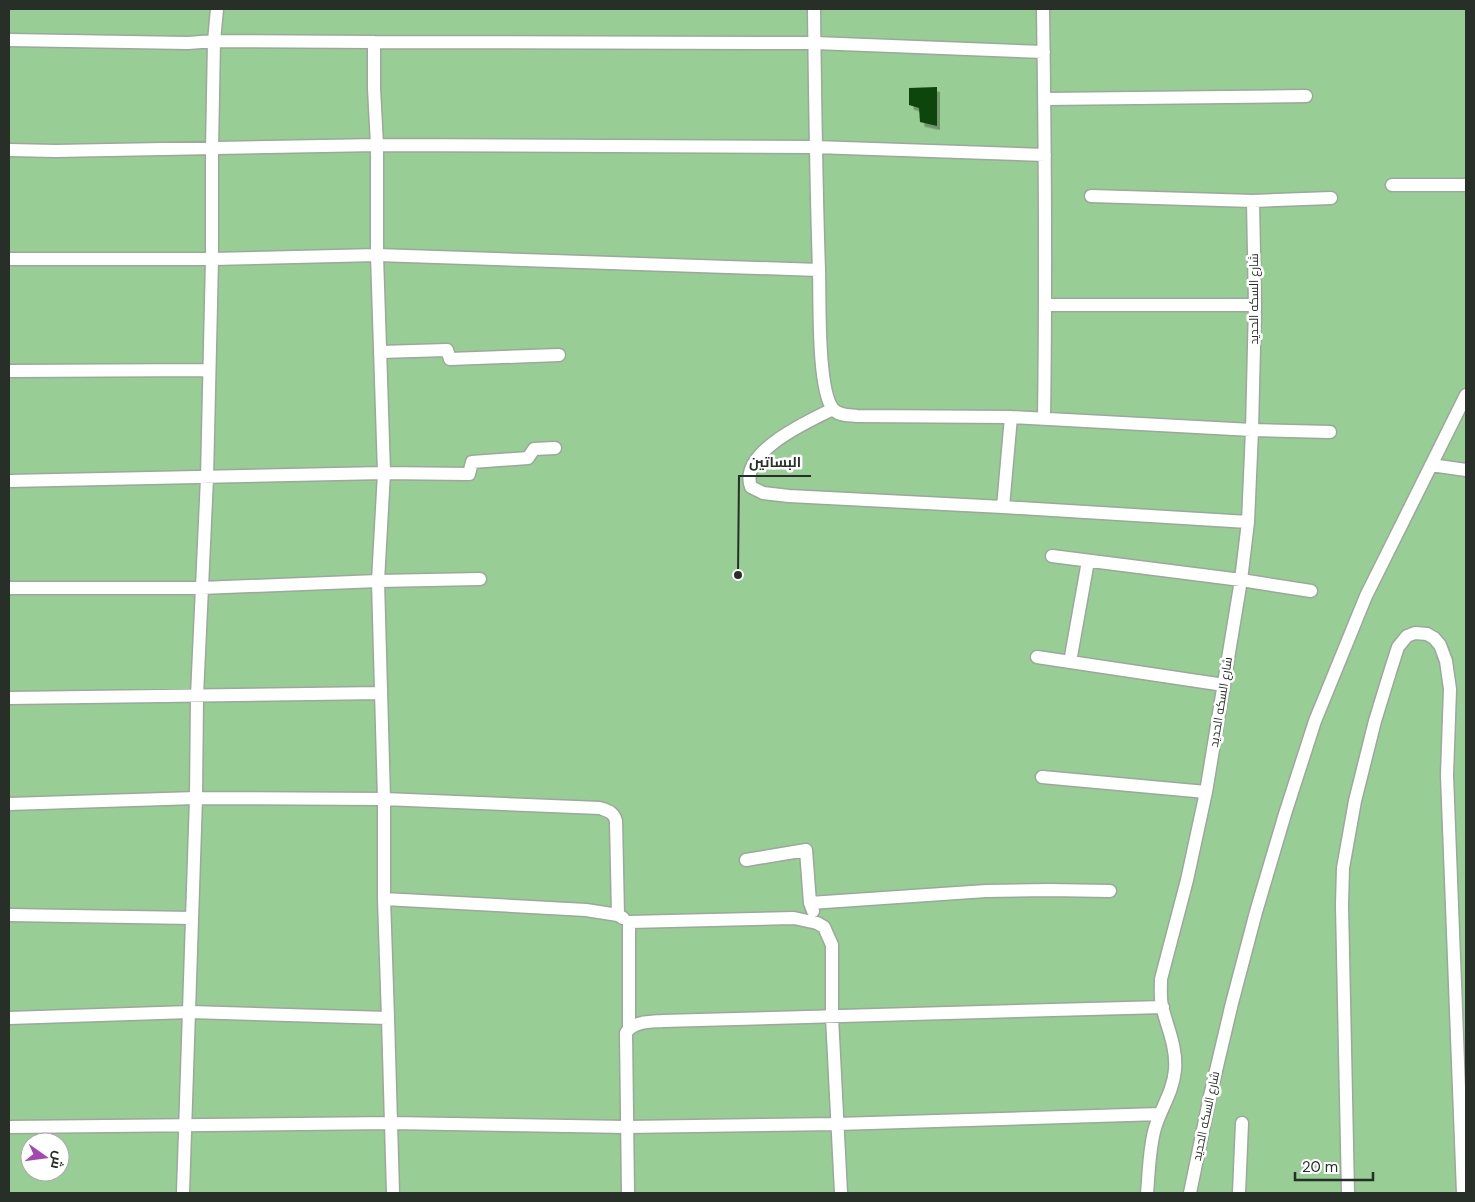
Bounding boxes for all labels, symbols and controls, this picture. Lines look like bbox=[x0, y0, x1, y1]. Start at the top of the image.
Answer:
street label: شارع السكه الحديد bbox=[1246, 253, 1262, 345]
callout: البساتين bbox=[739, 447, 811, 476]
text: البساتين bbox=[749, 453, 801, 471]
street label: شارع السكه الحديد bbox=[1206, 656, 1236, 748]
street label: شارع السكه الحديد bbox=[1189, 1070, 1223, 1162]
north arrow bbox=[20, 1132, 70, 1182]
text: ش bbox=[47, 1149, 69, 1171]
scale bar bbox=[1295, 1150, 1372, 1182]
text: 20 m bbox=[1302, 1157, 1338, 1177]

